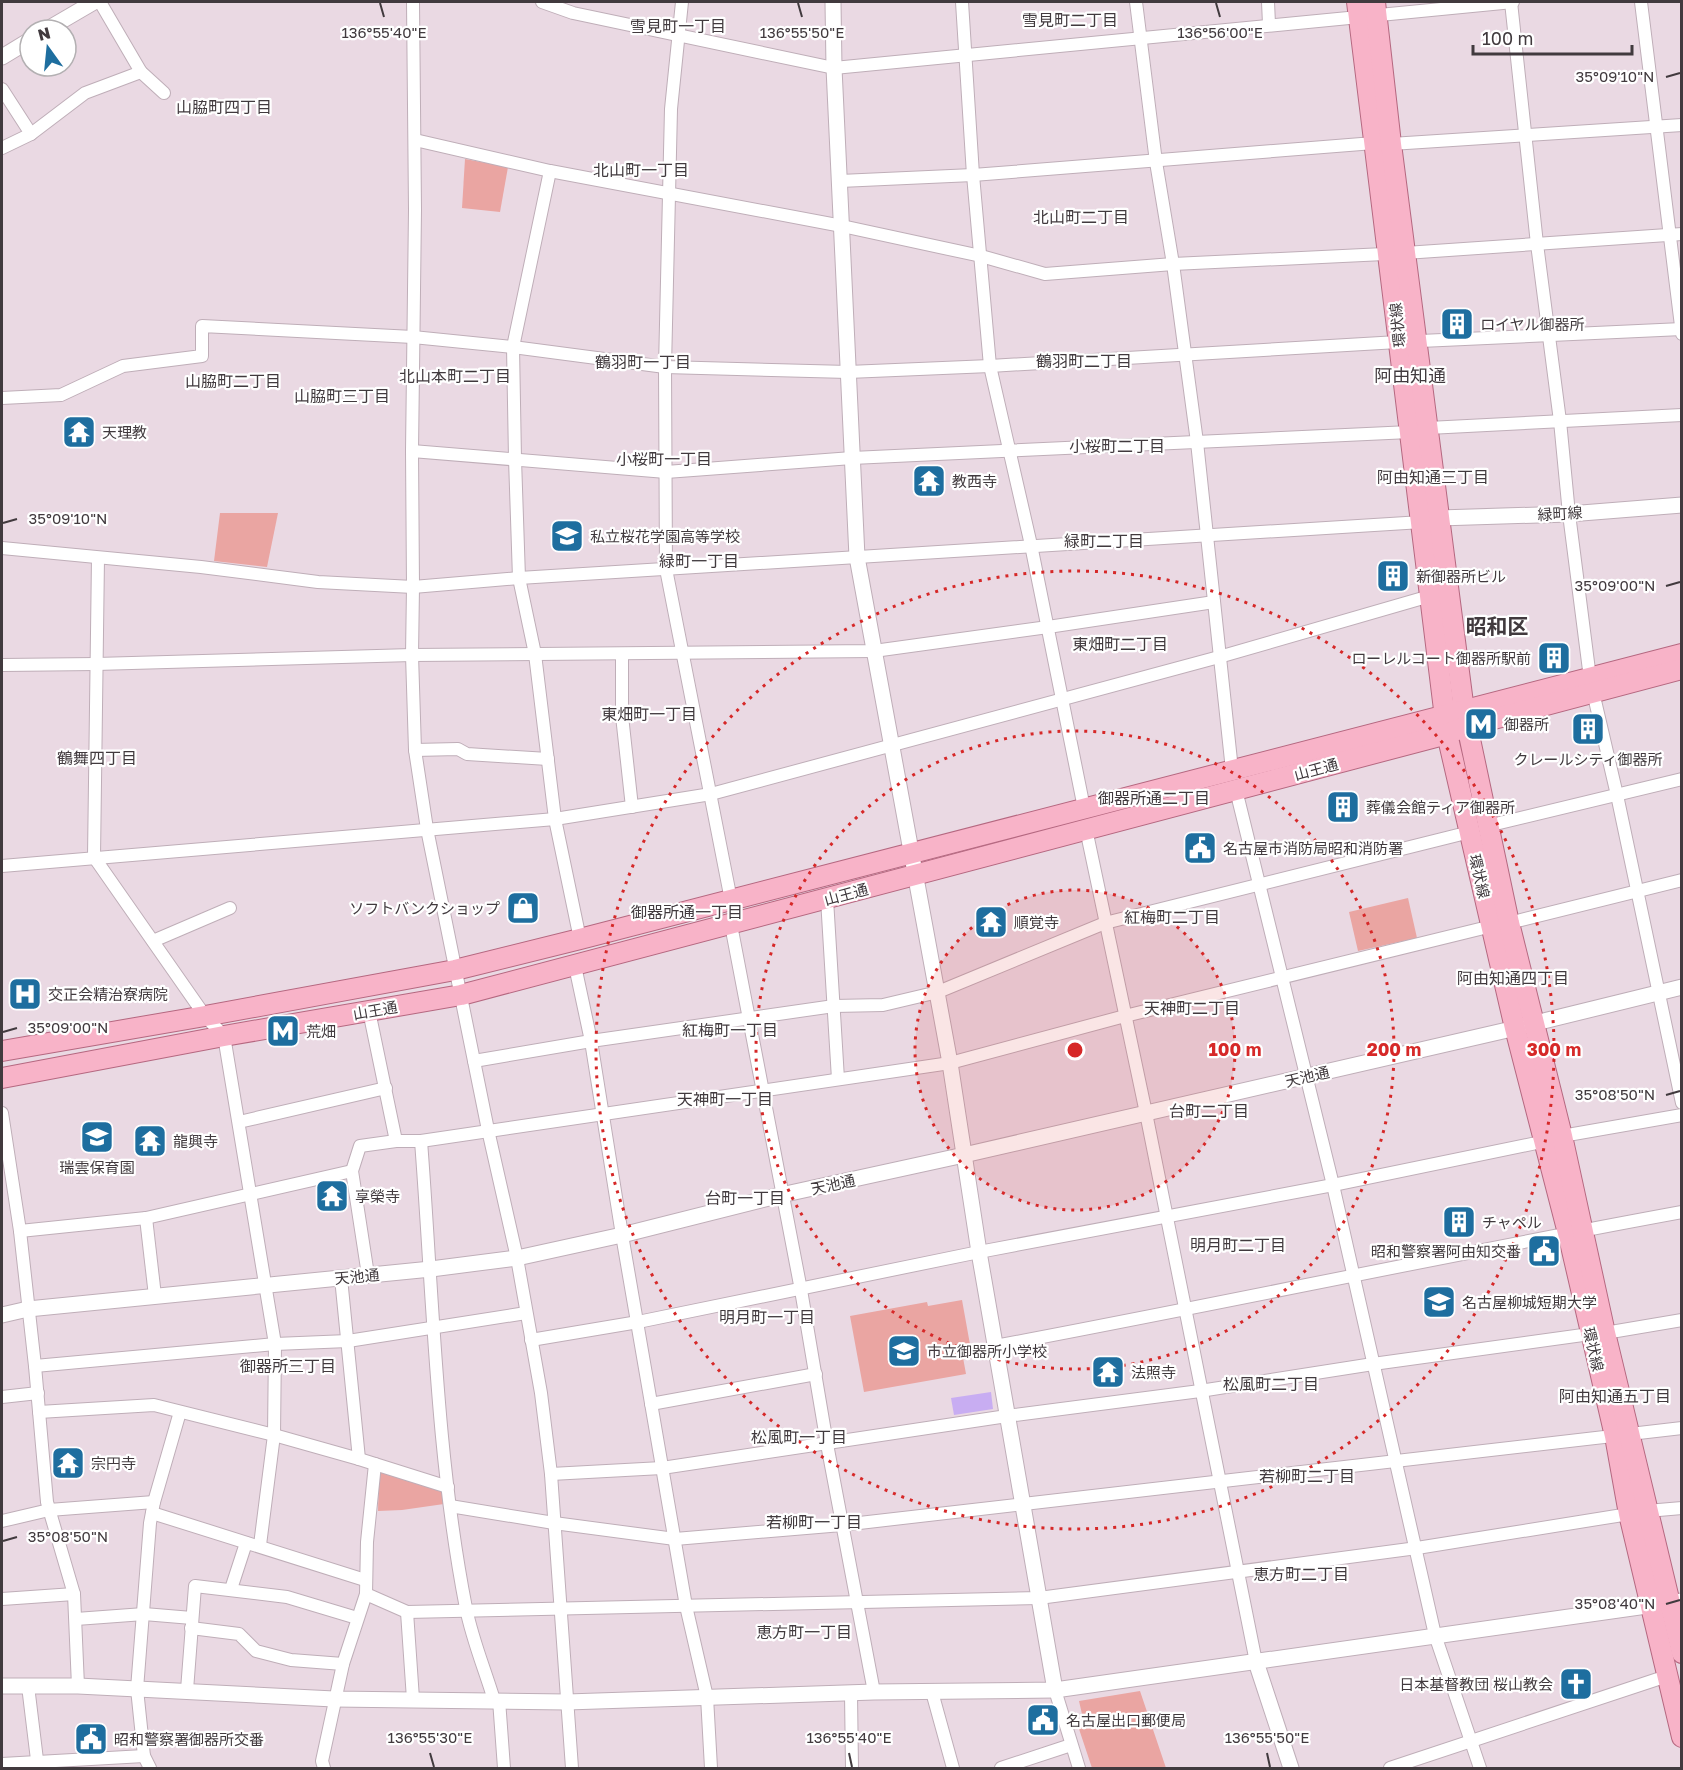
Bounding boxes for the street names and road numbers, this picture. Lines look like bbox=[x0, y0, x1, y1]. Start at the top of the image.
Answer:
street label: 環状線 bbox=[1386, 302, 1408, 348]
street label: 緑町線 bbox=[1537, 503, 1583, 523]
street label: 山王通 bbox=[1292, 754, 1340, 784]
street label: 環状線 bbox=[1466, 852, 1494, 900]
street label: 山王通 bbox=[822, 879, 870, 909]
street label: 山王通 bbox=[351, 997, 399, 1023]
street label: 天池通 bbox=[1283, 1062, 1331, 1090]
street label: 天池通 bbox=[809, 1171, 857, 1197]
street label: 天池通 bbox=[334, 1265, 380, 1287]
street label: 環状線 bbox=[1580, 1325, 1608, 1373]

